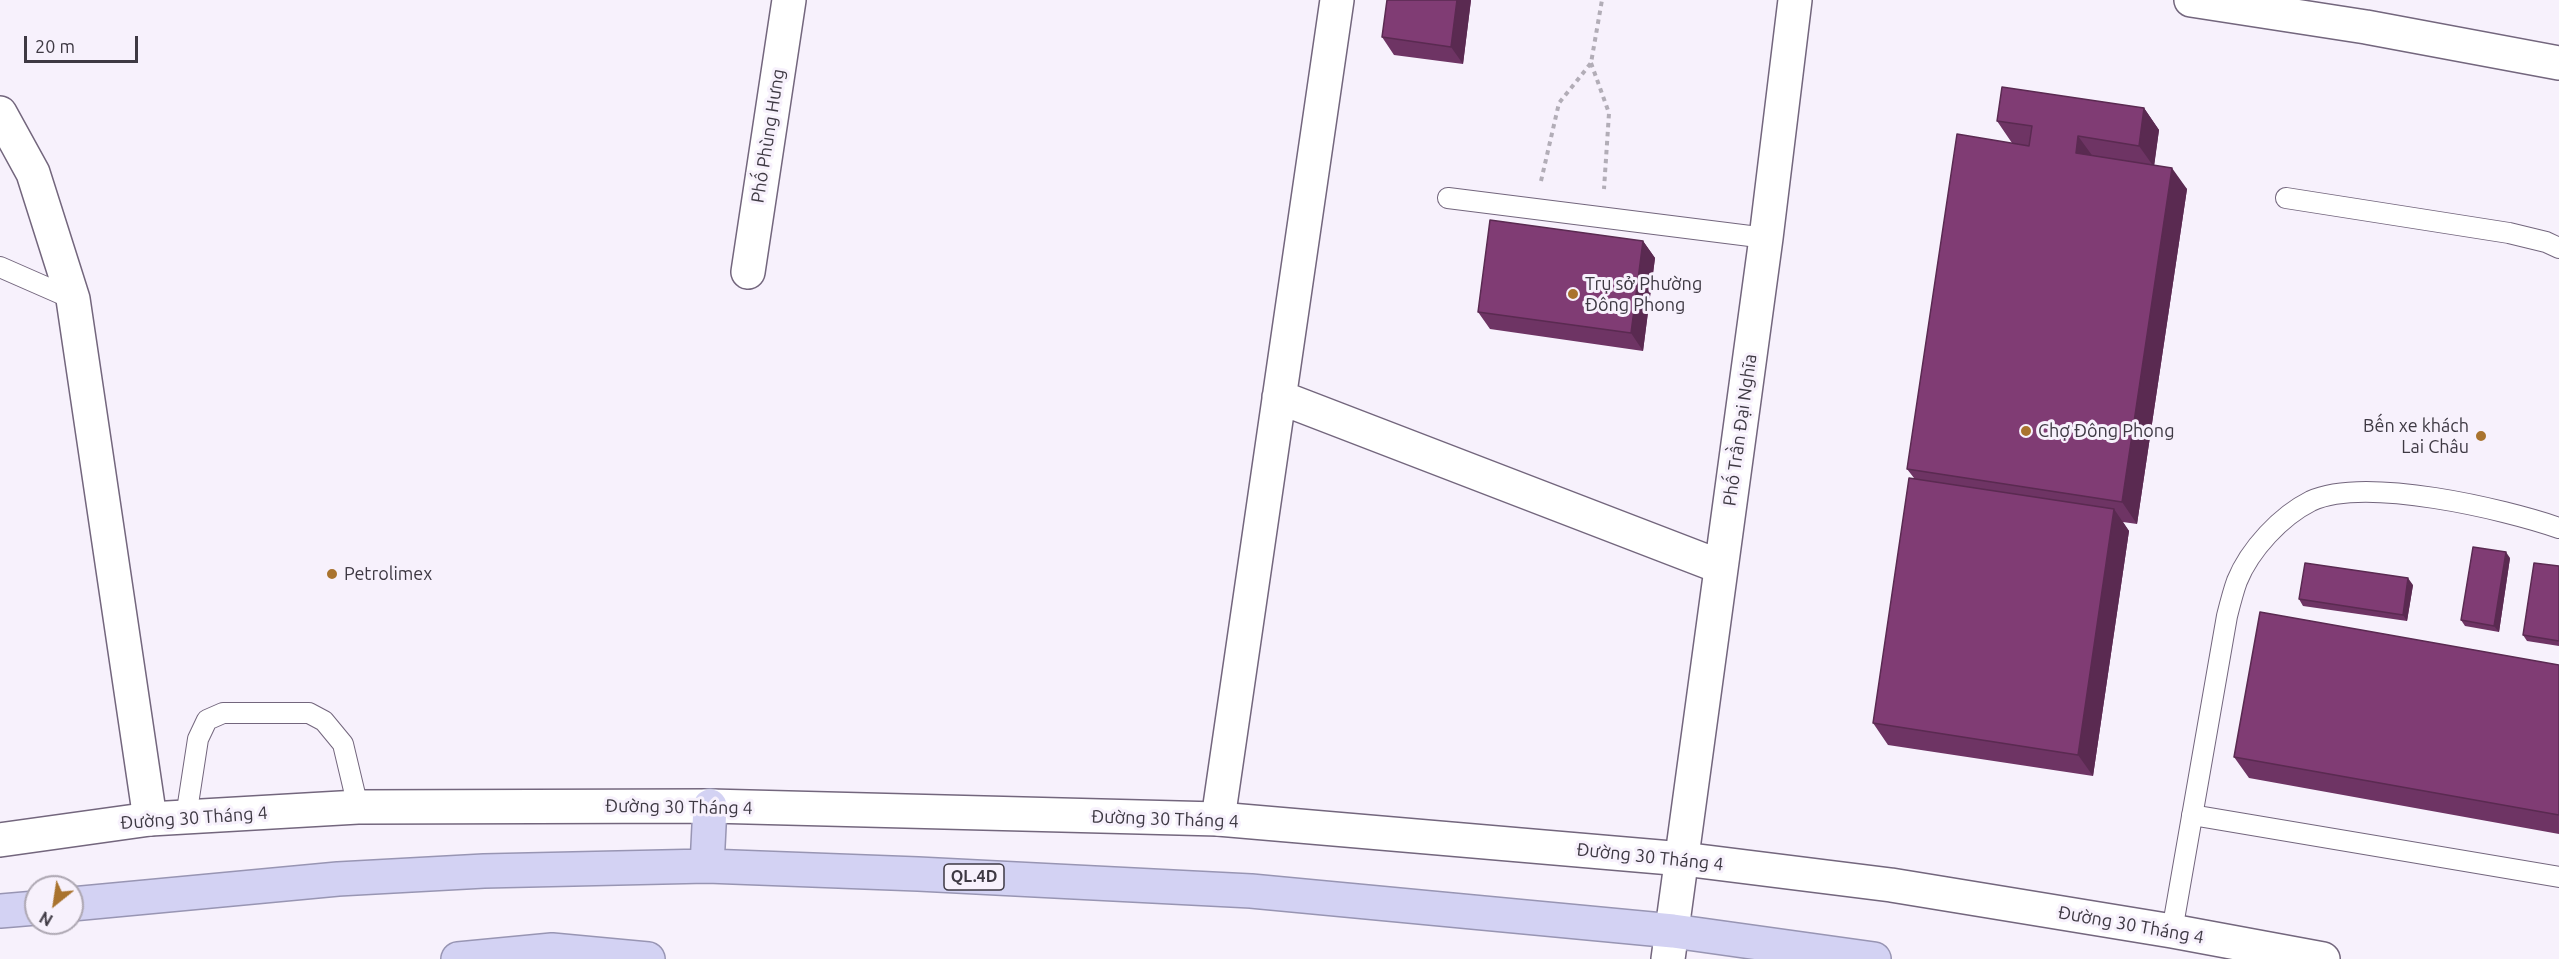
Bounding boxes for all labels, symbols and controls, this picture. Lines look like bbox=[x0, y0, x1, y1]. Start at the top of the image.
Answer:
scale bar bbox=[27, 24, 141, 62]
text: 20 m bbox=[35, 36, 75, 56]
street label: Phố Phùng Hưng bbox=[747, 67, 789, 205]
place label: Trụ sở Phường Đông Phong bbox=[1585, 273, 1702, 316]
marker: Trụ sở Phường Đông Phong bbox=[1566, 287, 1580, 301]
street label: Phố Trần Đại Nghĩa bbox=[1719, 353, 1761, 507]
place label: Bến xe khách Lai Châu bbox=[2363, 415, 2469, 458]
place label: Chợ Đông Phong bbox=[2038, 420, 2174, 442]
marker: Chợ Đông Phong bbox=[2019, 424, 2033, 438]
marker: Bến xe khách Lai Châu bbox=[2474, 429, 2488, 443]
place label: Petrolimex bbox=[344, 563, 432, 585]
marker: Petrolimex bbox=[325, 567, 339, 581]
street label: Đường 30 Tháng 4 bbox=[605, 795, 753, 819]
street label: Đường 30 Tháng 4 bbox=[120, 802, 268, 834]
street label: Đường 30 Tháng 4 bbox=[1091, 806, 1239, 832]
street label: Đường 30 Tháng 4 bbox=[1575, 839, 1725, 875]
road number: QL.4D bbox=[944, 864, 1004, 890]
north arrow bbox=[24, 875, 84, 935]
street label: Đường 30 Tháng 4 bbox=[2056, 902, 2206, 948]
text: N bbox=[36, 908, 56, 930]

